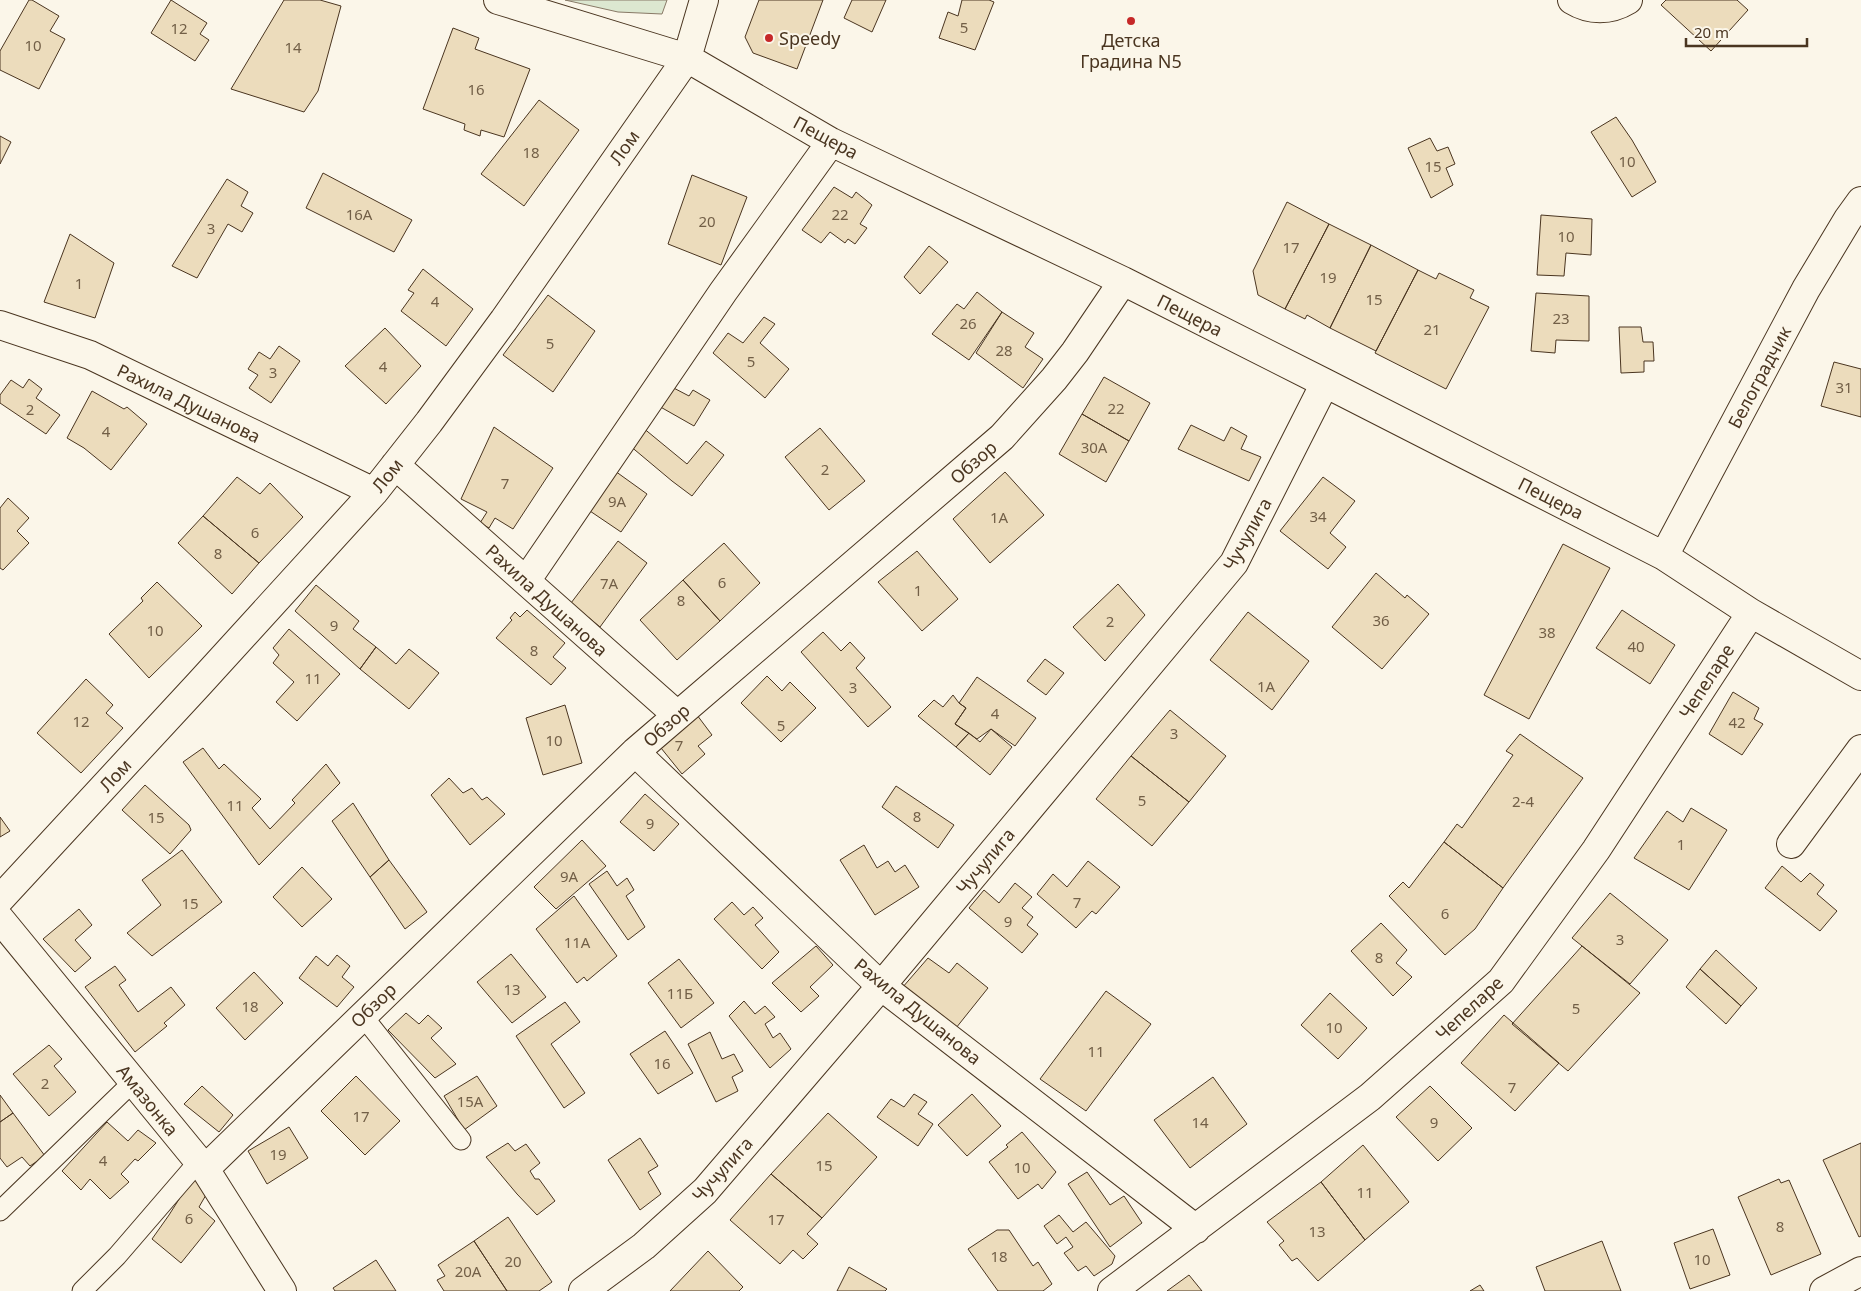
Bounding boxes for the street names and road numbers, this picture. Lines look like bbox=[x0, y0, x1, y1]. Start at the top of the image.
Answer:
street label: Пещера bbox=[789, 110, 863, 164]
street label: Лом bbox=[604, 125, 644, 169]
street label: Пещера bbox=[1153, 288, 1227, 342]
street label: Белоградчик bbox=[1722, 321, 1796, 432]
street label: Рахила Душанова bbox=[113, 358, 265, 448]
street label: Обзор bbox=[944, 435, 1002, 489]
street label: Лом bbox=[366, 453, 408, 497]
street label: Пещера bbox=[1514, 471, 1588, 525]
street label: Чучулига bbox=[1217, 493, 1277, 575]
street label: Рахила Душанова bbox=[481, 539, 613, 661]
street label: Чепеларе bbox=[1673, 639, 1739, 723]
street label: Обзор bbox=[637, 698, 695, 752]
street label: Лом bbox=[94, 753, 136, 797]
street label: Чучулига bbox=[950, 823, 1020, 899]
street label: Рахила Душанова bbox=[850, 952, 986, 1070]
street label: Чепеларе bbox=[1430, 970, 1508, 1046]
street label: Обзор bbox=[345, 977, 401, 1033]
street label: Амазонка bbox=[112, 1059, 184, 1141]
street label: Чучулига bbox=[686, 1131, 758, 1207]

